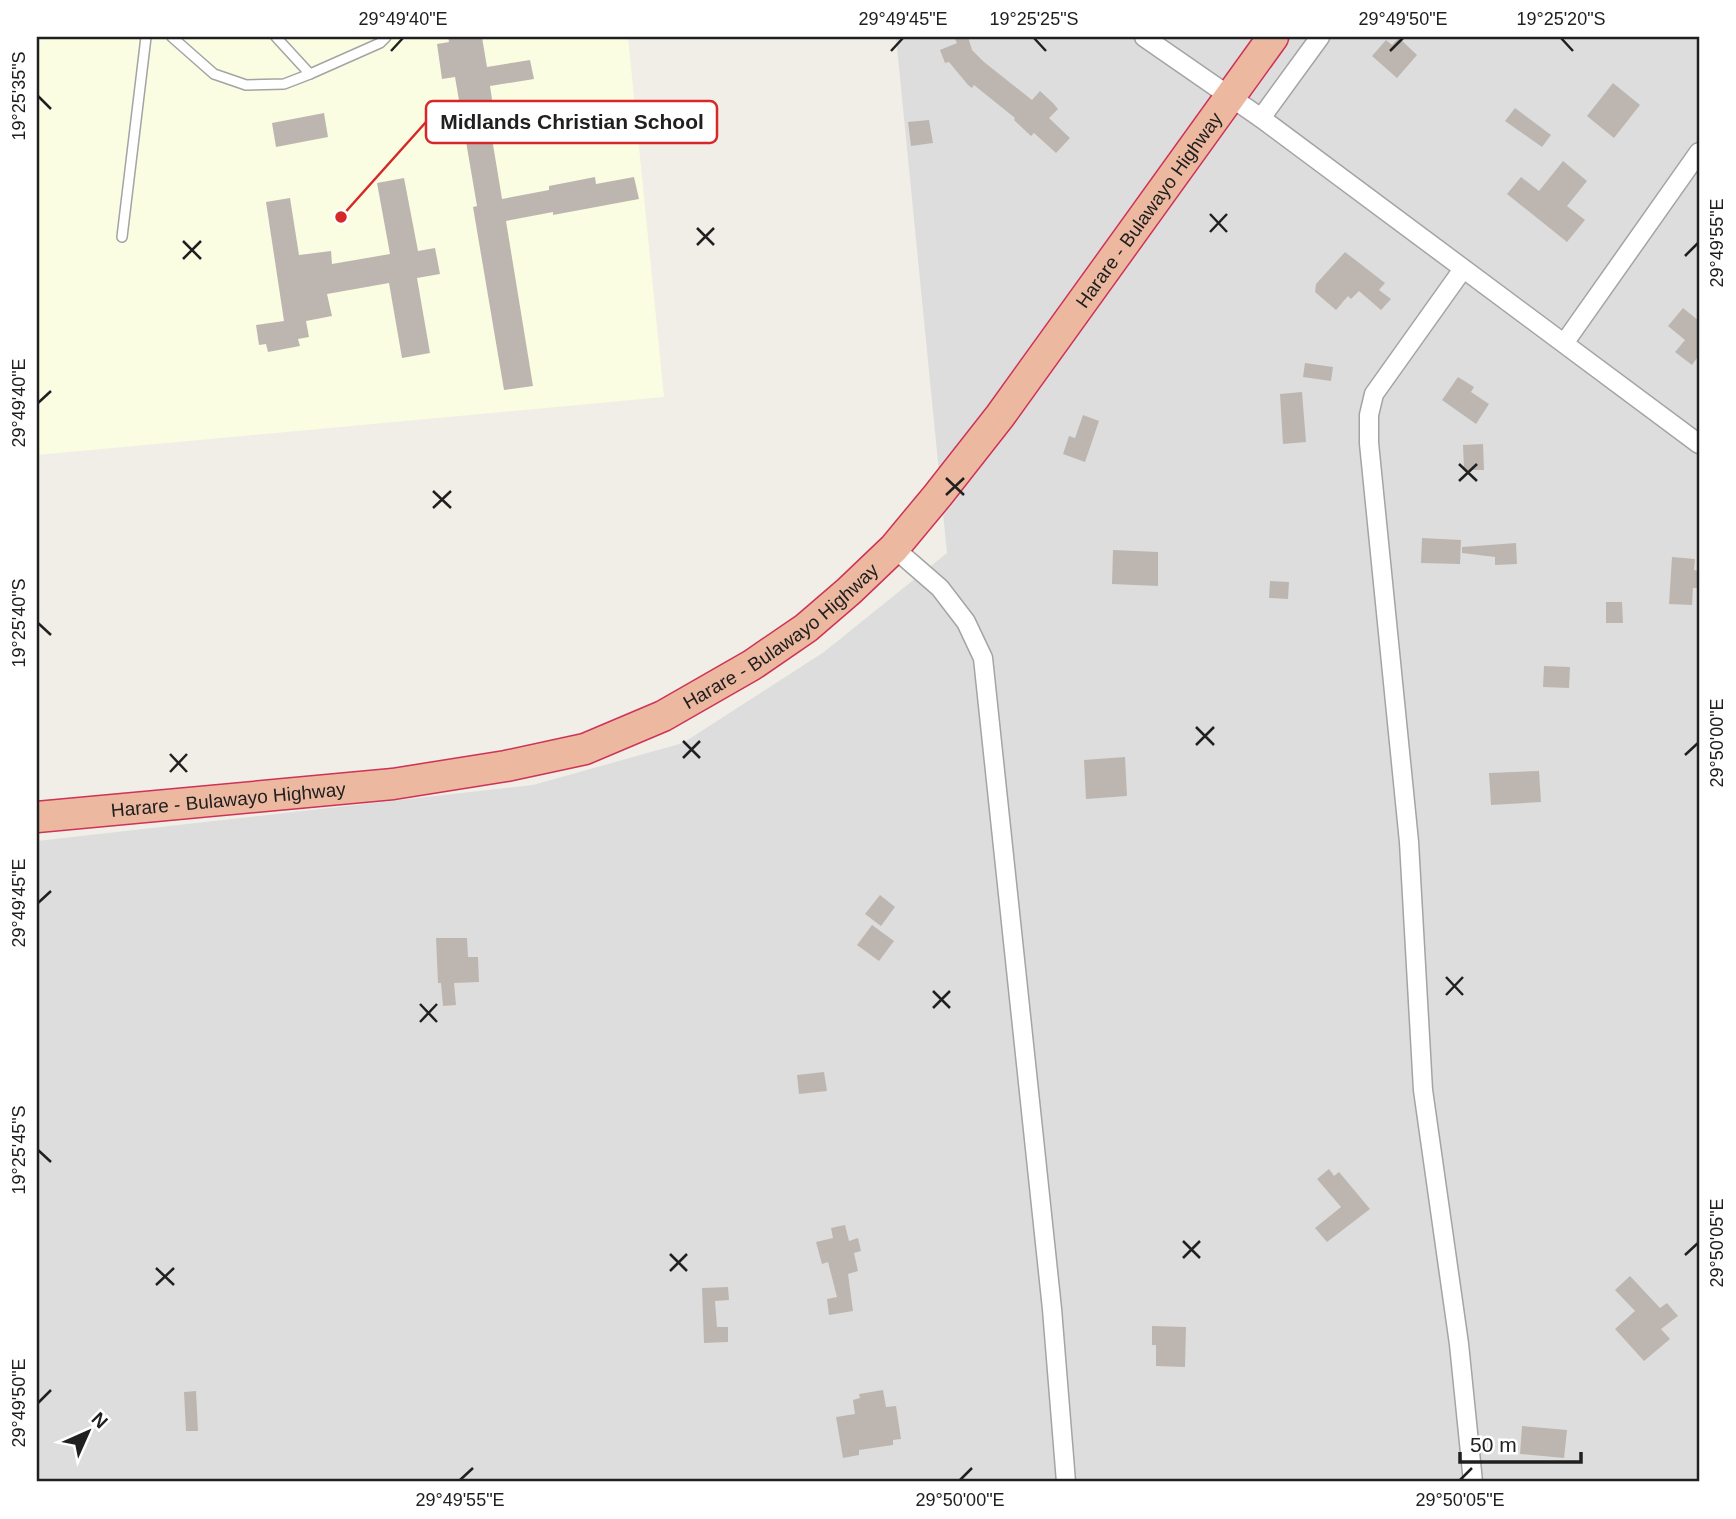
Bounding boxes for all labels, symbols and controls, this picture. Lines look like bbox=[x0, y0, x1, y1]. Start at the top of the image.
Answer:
text: 29°49'40"E bbox=[358, 9, 448, 29]
text: 29°49'45"E bbox=[858, 9, 948, 29]
text: 19°25'25"S bbox=[989, 9, 1079, 29]
text: 29°49'50"E bbox=[1358, 9, 1448, 29]
text: 19°25'20"S bbox=[1516, 9, 1606, 29]
text: 19°25'35"S bbox=[9, 51, 29, 141]
callout: Midlands Christian School bbox=[426, 101, 717, 143]
street label: Harare - Bulawayo Highway bbox=[1072, 108, 1227, 312]
text: Midlands Christian School bbox=[440, 110, 704, 133]
text: 29°49'55"E bbox=[1707, 198, 1727, 288]
text: 29°49'40"E bbox=[9, 358, 29, 448]
street label: Harare - Bulawayo Highway bbox=[679, 559, 883, 713]
text: 19°25'40"S bbox=[9, 578, 29, 668]
text: 29°50'00"E bbox=[1707, 698, 1727, 788]
street label: Harare - Bulawayo Highway bbox=[110, 778, 347, 821]
text: 29°49'45"E bbox=[9, 858, 29, 948]
text: 19°25'45"S bbox=[9, 1105, 29, 1195]
text: 29°50'05"E bbox=[1707, 1198, 1727, 1288]
text: 29°49'50"E bbox=[9, 1358, 29, 1448]
north arrow bbox=[52, 1396, 122, 1466]
text: N bbox=[87, 1408, 112, 1433]
scale bar bbox=[1460, 1421, 1580, 1465]
text: 50 m bbox=[1470, 1433, 1517, 1456]
text: 29°49'55"E bbox=[415, 1490, 505, 1510]
text: 29°50'00"E bbox=[915, 1490, 1005, 1510]
text: 29°50'05"E bbox=[1415, 1490, 1505, 1510]

